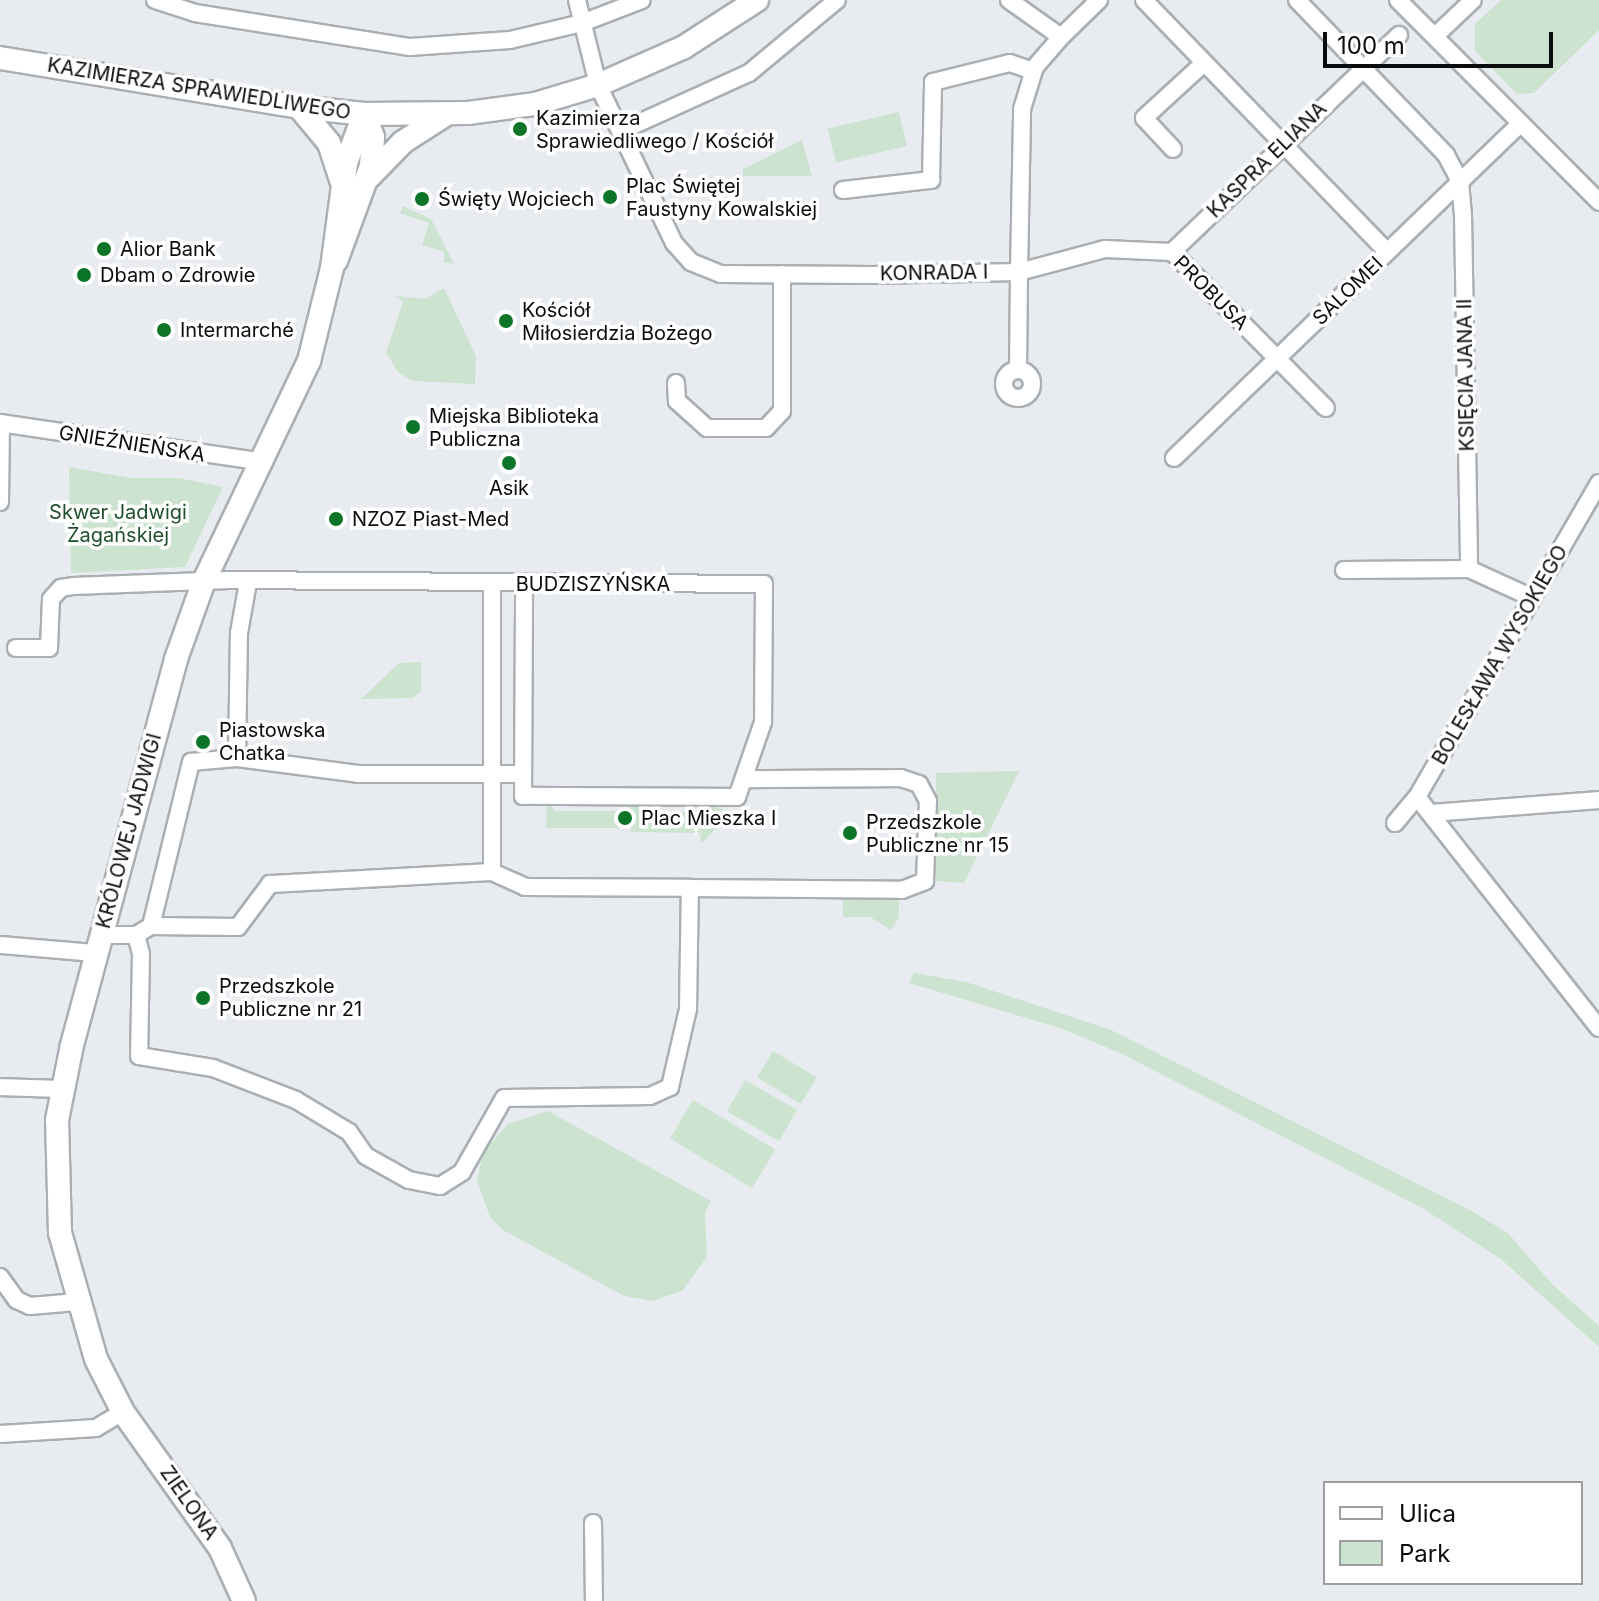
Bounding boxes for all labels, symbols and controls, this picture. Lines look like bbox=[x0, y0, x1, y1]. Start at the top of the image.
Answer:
scale bar bbox=[1327, 16, 1557, 66]
text: 100 m bbox=[1337, 31, 1405, 60]
street label: KAZIMIERZA SPRAWIEDLIWEGO bbox=[46, 53, 352, 125]
street label: KASPRA ELIANA bbox=[1202, 97, 1332, 223]
place label: Kazimierza Sprawiedliwego / Kościół bbox=[536, 106, 773, 153]
marker: Kazimierza Sprawiedliwego / Kościół bbox=[511, 120, 529, 138]
place label: Plac Świętej Faustyny Kowalskiej bbox=[626, 174, 817, 221]
place label: Święty Wojciech bbox=[438, 187, 594, 211]
marker: Plac Świętej Faustyny Kowalskiej bbox=[601, 188, 619, 206]
marker: Święty Wojciech bbox=[413, 190, 431, 208]
place label: Alior Bank bbox=[120, 237, 216, 261]
marker: Alior Bank bbox=[95, 240, 113, 258]
street label: PROBUSA bbox=[1169, 251, 1253, 335]
street label: SALOMEI bbox=[1308, 252, 1388, 330]
street label: KONRADA I bbox=[880, 260, 988, 286]
place label: Dbam o Zdrowie bbox=[100, 263, 255, 287]
marker: Dbam o Zdrowie bbox=[75, 266, 93, 284]
place label: Kościół Miłosierdzia Bożego bbox=[522, 298, 712, 345]
street label: KSIĘCIA JANA II bbox=[1453, 298, 1479, 452]
marker: Kościół Miłosierdzia Bożego bbox=[497, 312, 515, 330]
place label: Intermarché bbox=[180, 318, 294, 342]
marker: Intermarché bbox=[155, 321, 173, 339]
place label: Miejska Biblioteka Publiczna bbox=[429, 404, 599, 451]
marker: Miejska Biblioteka Publiczna bbox=[404, 418, 422, 436]
street label: GNIEŹNIEŃSKA bbox=[57, 421, 207, 467]
marker: Asik bbox=[500, 454, 518, 472]
place label: Asik bbox=[489, 476, 529, 500]
park label: Skwer Jadwigi Żagańskiej bbox=[49, 500, 187, 547]
place label: NZOZ Piast-Med bbox=[352, 507, 509, 531]
marker: NZOZ Piast-Med bbox=[327, 510, 345, 528]
street label: BOLESŁAWA WYSOKIEGO bbox=[1427, 541, 1573, 769]
street label: BUDZISZYŃSKA bbox=[516, 572, 670, 596]
place label: Piastowska Chatka bbox=[219, 718, 326, 765]
street label: KRÓLOWEJ JADWIGI bbox=[91, 731, 167, 931]
marker: Piastowska Chatka bbox=[194, 733, 212, 751]
place label: Plac Mieszka I bbox=[641, 806, 776, 830]
marker: Plac Mieszka I bbox=[616, 809, 634, 827]
place label: Przedszkole Publiczne nr 15 bbox=[866, 810, 1009, 857]
marker: Przedszkole Publiczne nr 15 bbox=[841, 824, 859, 842]
place label: Przedszkole Publiczne nr 21 bbox=[219, 974, 362, 1021]
marker: Przedszkole Publiczne nr 21 bbox=[194, 989, 212, 1007]
street label: ZIELONA bbox=[155, 1461, 223, 1545]
legend bbox=[1323, 1481, 1583, 1585]
text: Ulica bbox=[1399, 1499, 1456, 1528]
text: Park bbox=[1399, 1539, 1450, 1568]

